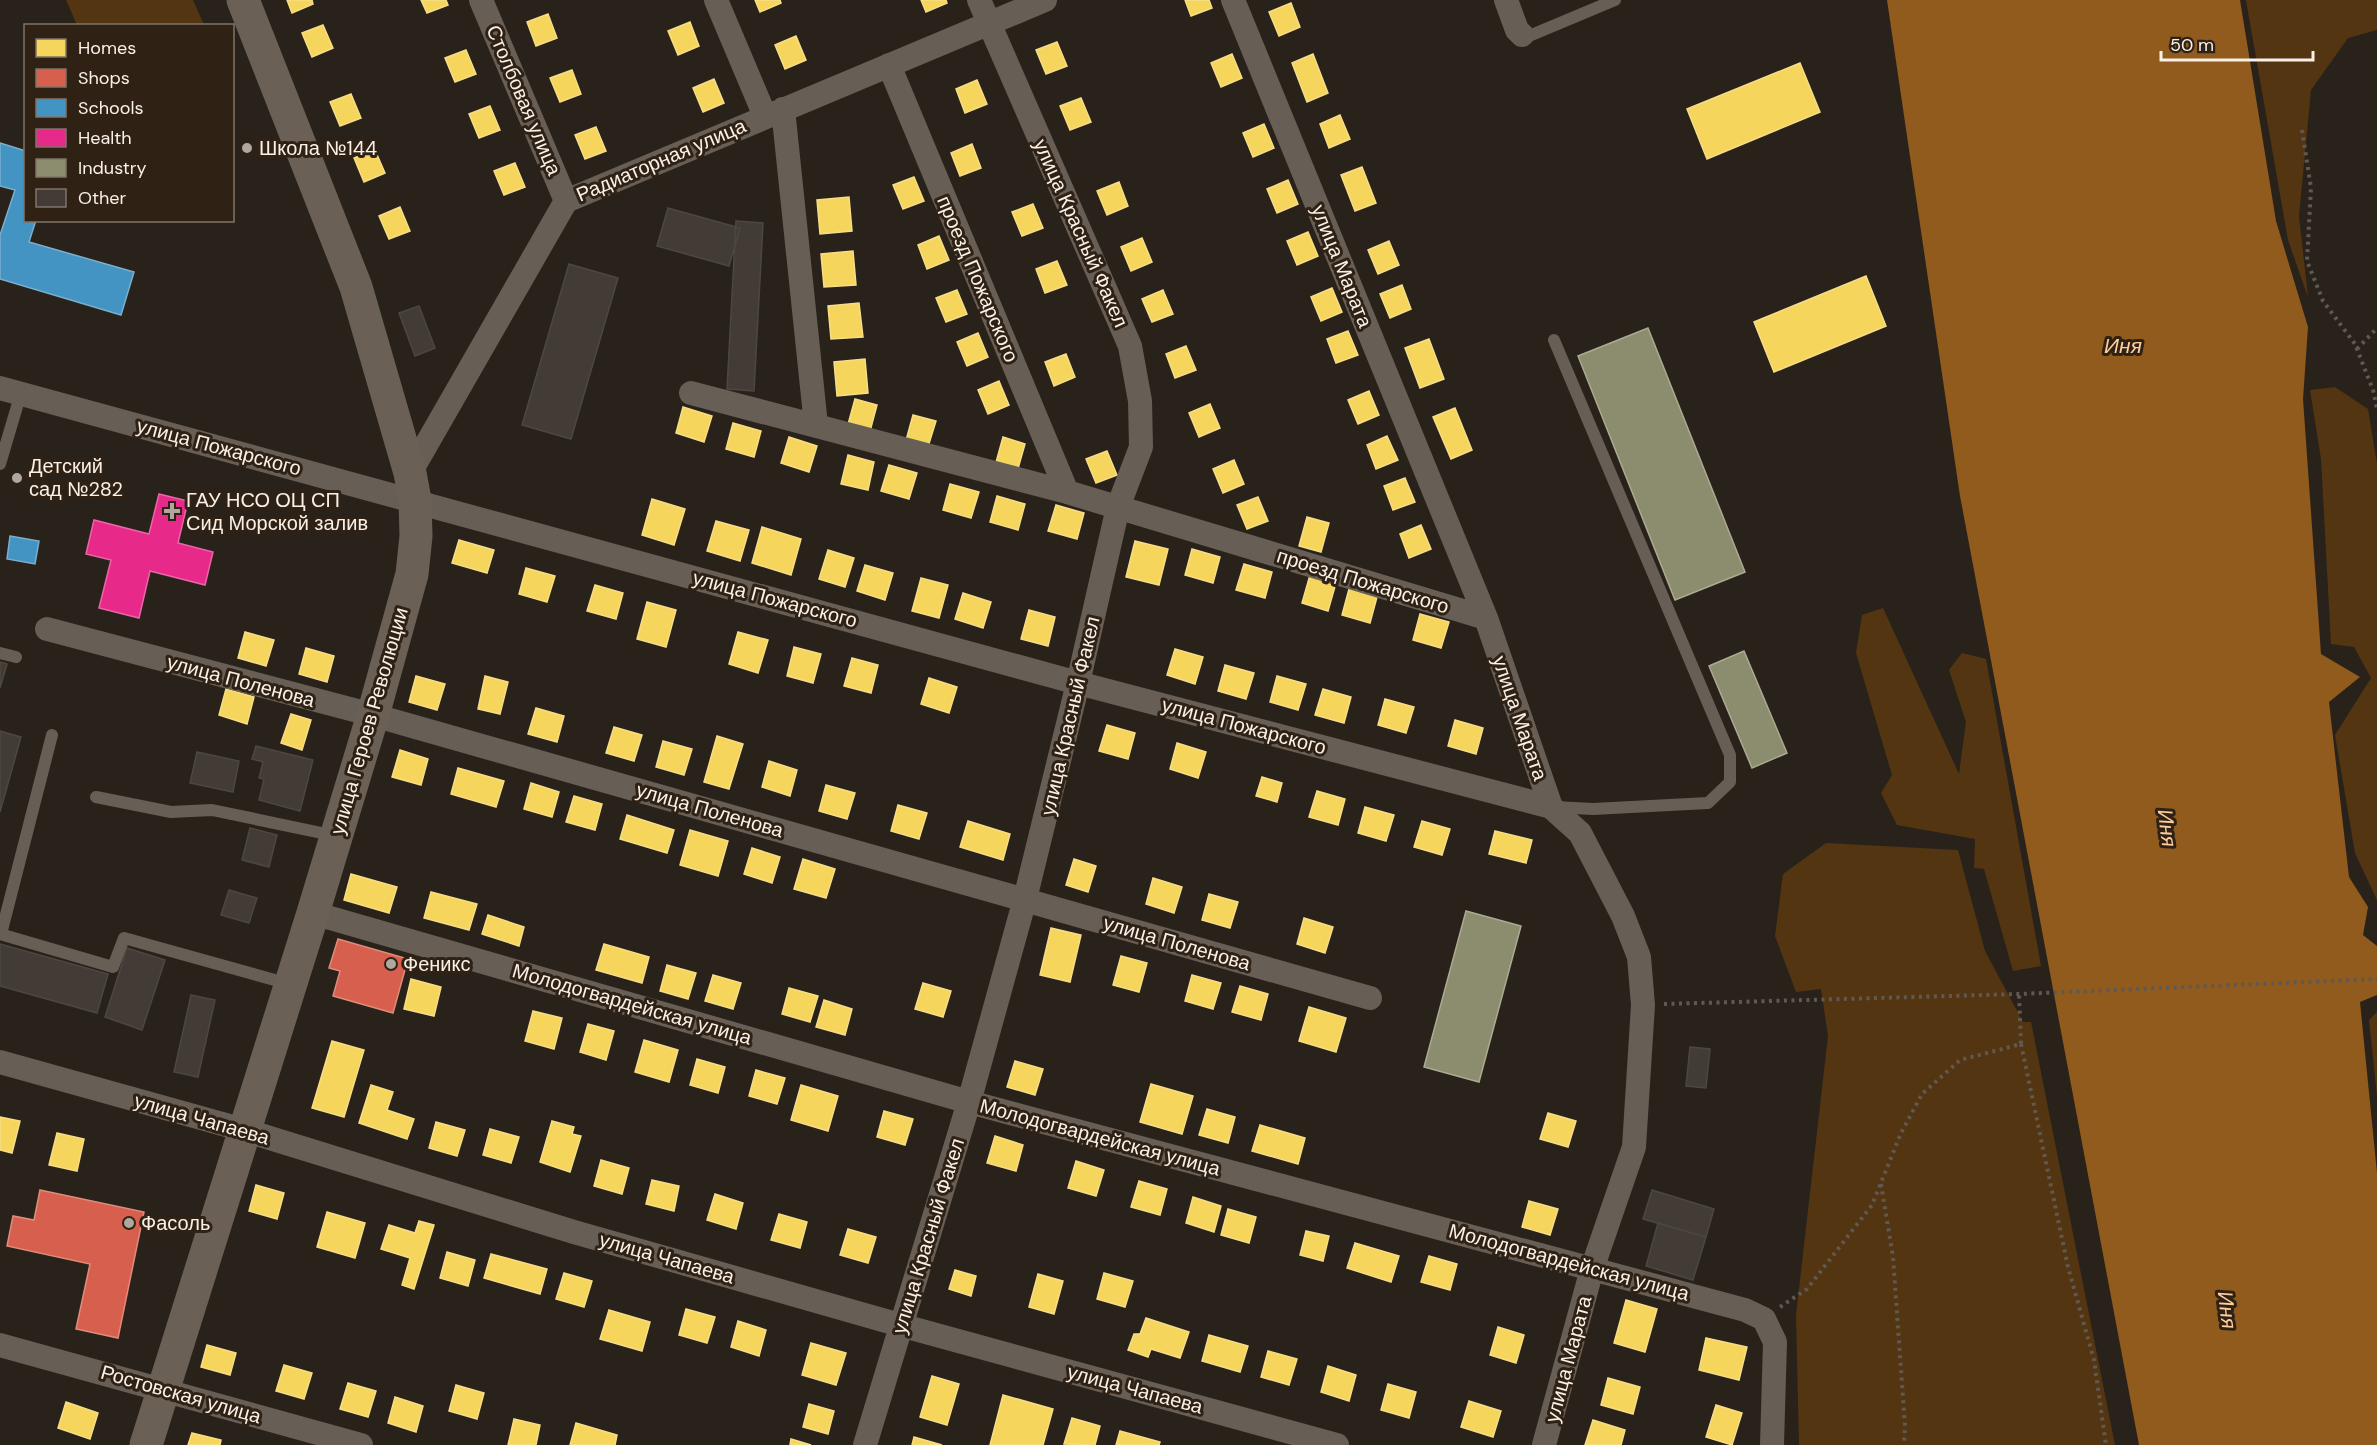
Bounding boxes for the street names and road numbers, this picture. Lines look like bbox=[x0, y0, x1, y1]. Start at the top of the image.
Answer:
street label: Столбовая улица bbox=[481, 21, 568, 180]
street label: Радиаторная улица bbox=[572, 112, 751, 207]
street label: улица Красный Факел bbox=[1028, 135, 1134, 331]
street label: проезд Пожарского bbox=[931, 192, 1025, 366]
street label: улица Марата bbox=[1306, 201, 1379, 332]
street label: улица Пожарского bbox=[134, 413, 304, 481]
street label: проезд Пожарского bbox=[1274, 542, 1452, 620]
street label: улица Пожарского bbox=[690, 565, 860, 633]
street label: улица Героев Революции bbox=[324, 604, 414, 838]
street label: улица Красный Факел bbox=[1034, 614, 1106, 818]
street label: улица Поленова bbox=[164, 649, 319, 713]
street label: улица Марата bbox=[1487, 652, 1554, 785]
street label: улица Пожарского bbox=[1159, 692, 1329, 760]
street label: улица Поленова bbox=[633, 777, 787, 844]
street label: улица Поленова bbox=[1100, 910, 1254, 977]
street label: Молодогвардейская улица bbox=[509, 957, 756, 1051]
street label: улица Чапаева bbox=[131, 1087, 273, 1151]
street label: Молодогвардейская улица bbox=[977, 1092, 1224, 1182]
street label: улица Красный Факел bbox=[886, 1135, 970, 1337]
street label: Молодогвардейская улица bbox=[1446, 1217, 1693, 1307]
street label: улица Чапаева bbox=[596, 1226, 738, 1290]
street label: улица Марата bbox=[1539, 1292, 1598, 1425]
street label: улица Чапаева bbox=[1064, 1358, 1207, 1420]
street label: Ростовская улица bbox=[98, 1359, 265, 1430]

